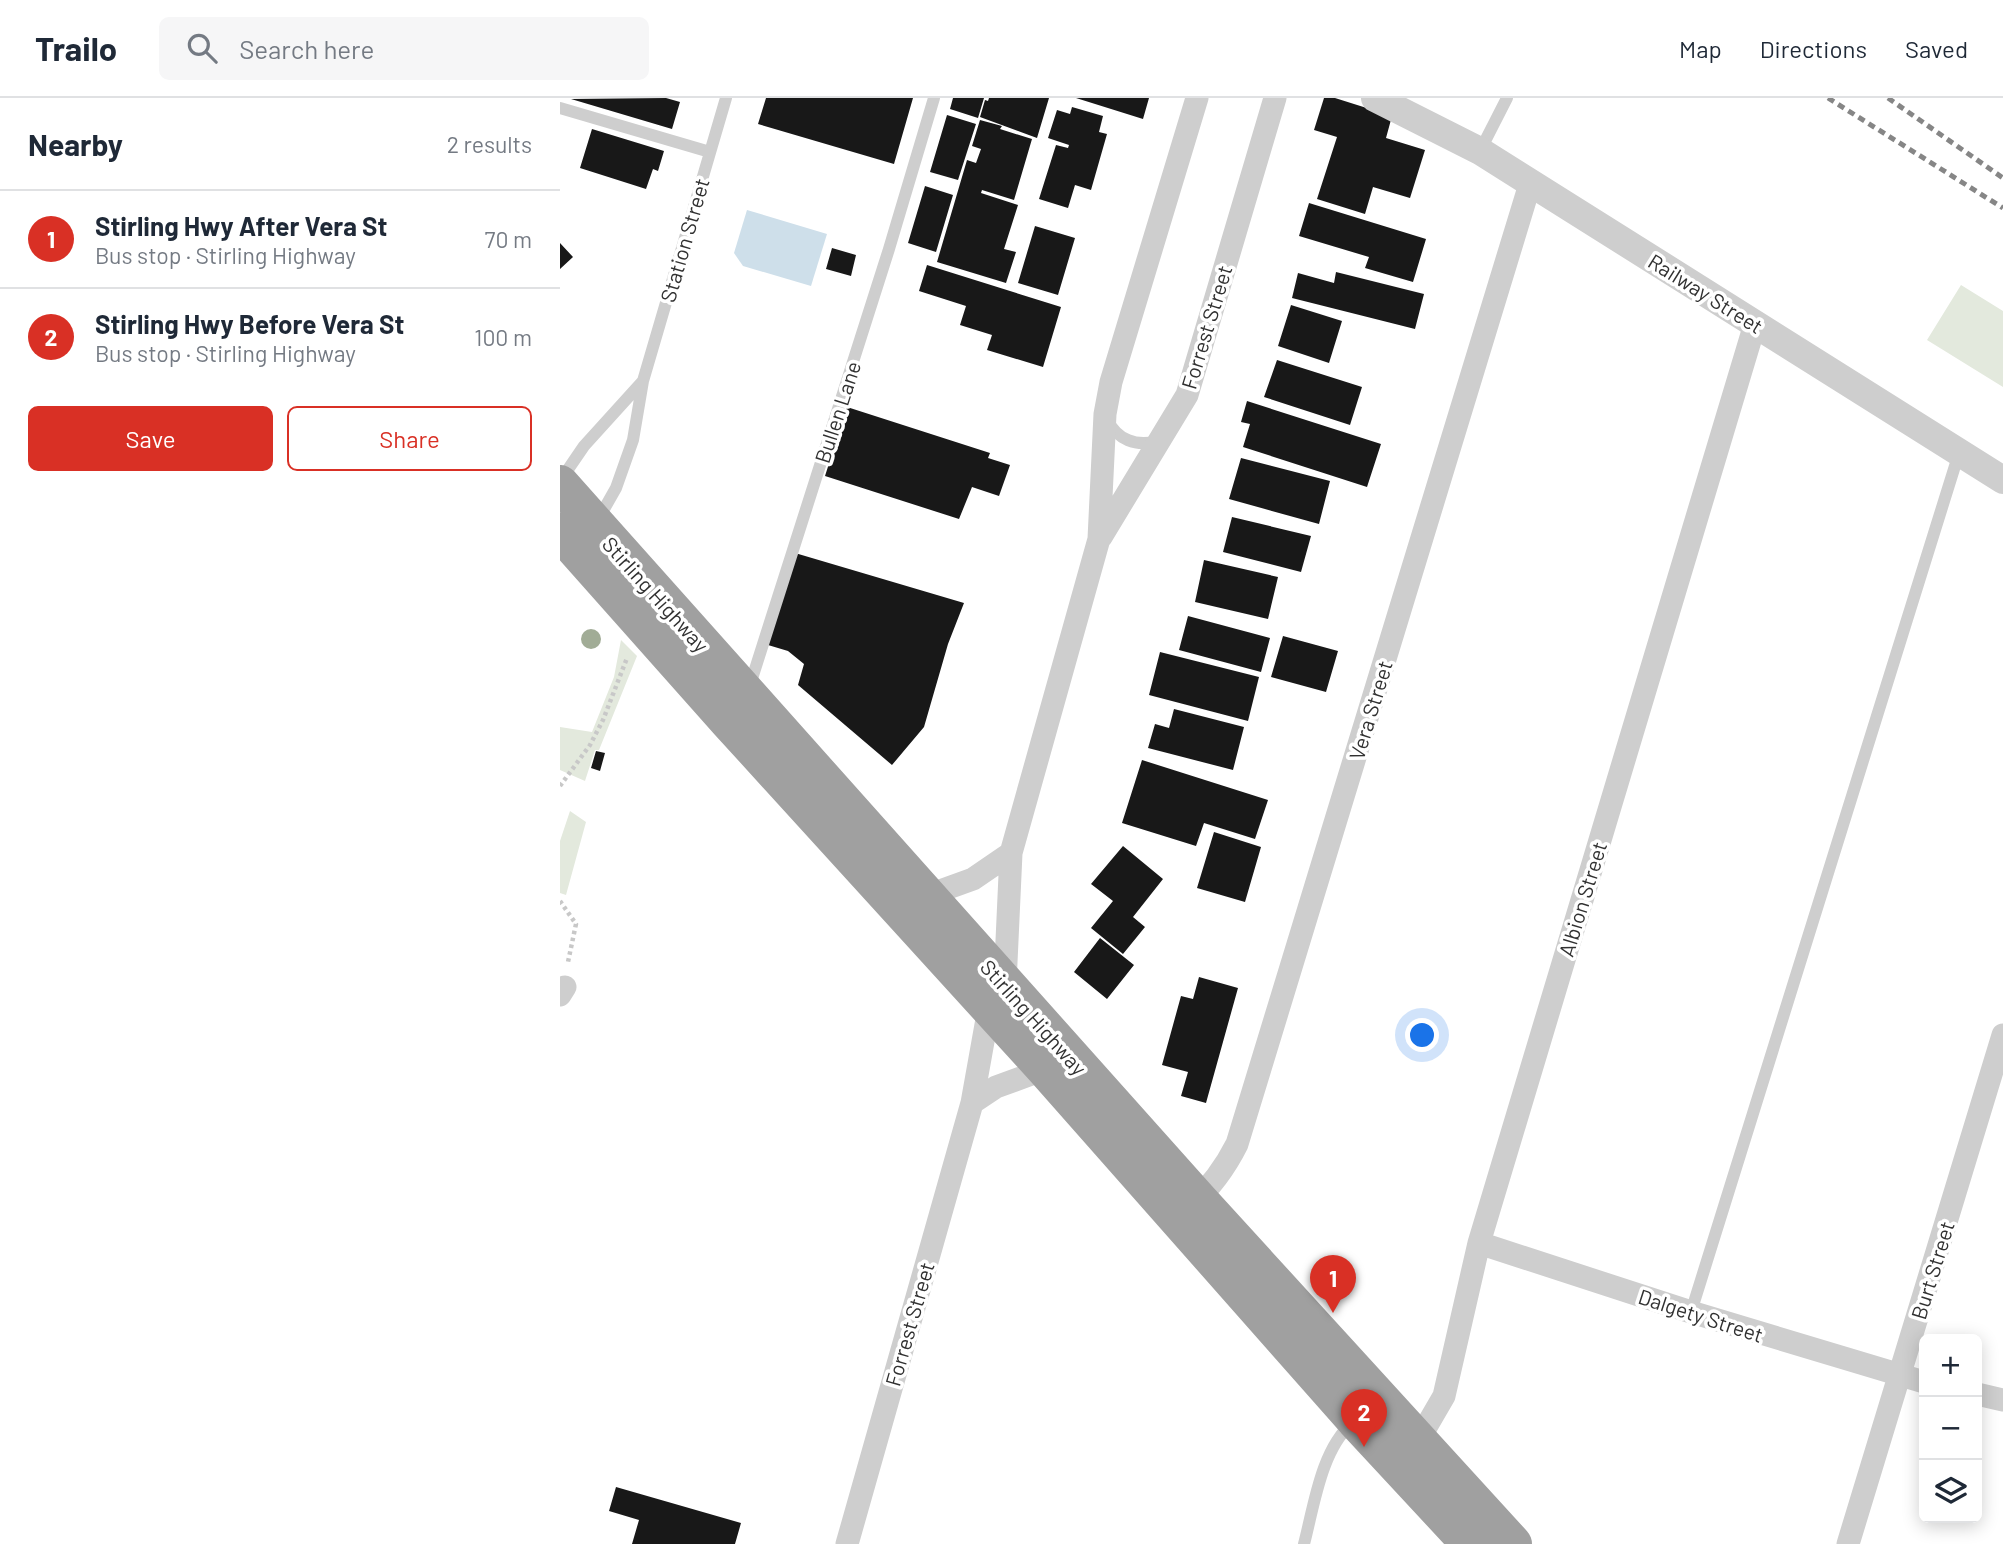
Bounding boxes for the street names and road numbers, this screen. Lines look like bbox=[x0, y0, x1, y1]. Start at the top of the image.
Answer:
street label: Station Street bbox=[654, 175, 714, 305]
street label: Railway Street bbox=[1644, 248, 1768, 338]
street label: Forrest Street bbox=[1175, 262, 1237, 392]
street label: Bullen Lane bbox=[809, 358, 865, 466]
street label: Stirling Highway bbox=[598, 531, 715, 657]
street label: Vera Street bbox=[1343, 657, 1397, 763]
street label: Albion Street bbox=[1553, 839, 1611, 959]
street label: Stirling Highway bbox=[976, 954, 1093, 1080]
street label: Burt Street bbox=[1905, 1218, 1959, 1322]
street label: Forrest Street bbox=[879, 1259, 939, 1389]
street label: Dalgety Street bbox=[1636, 1283, 1766, 1347]

